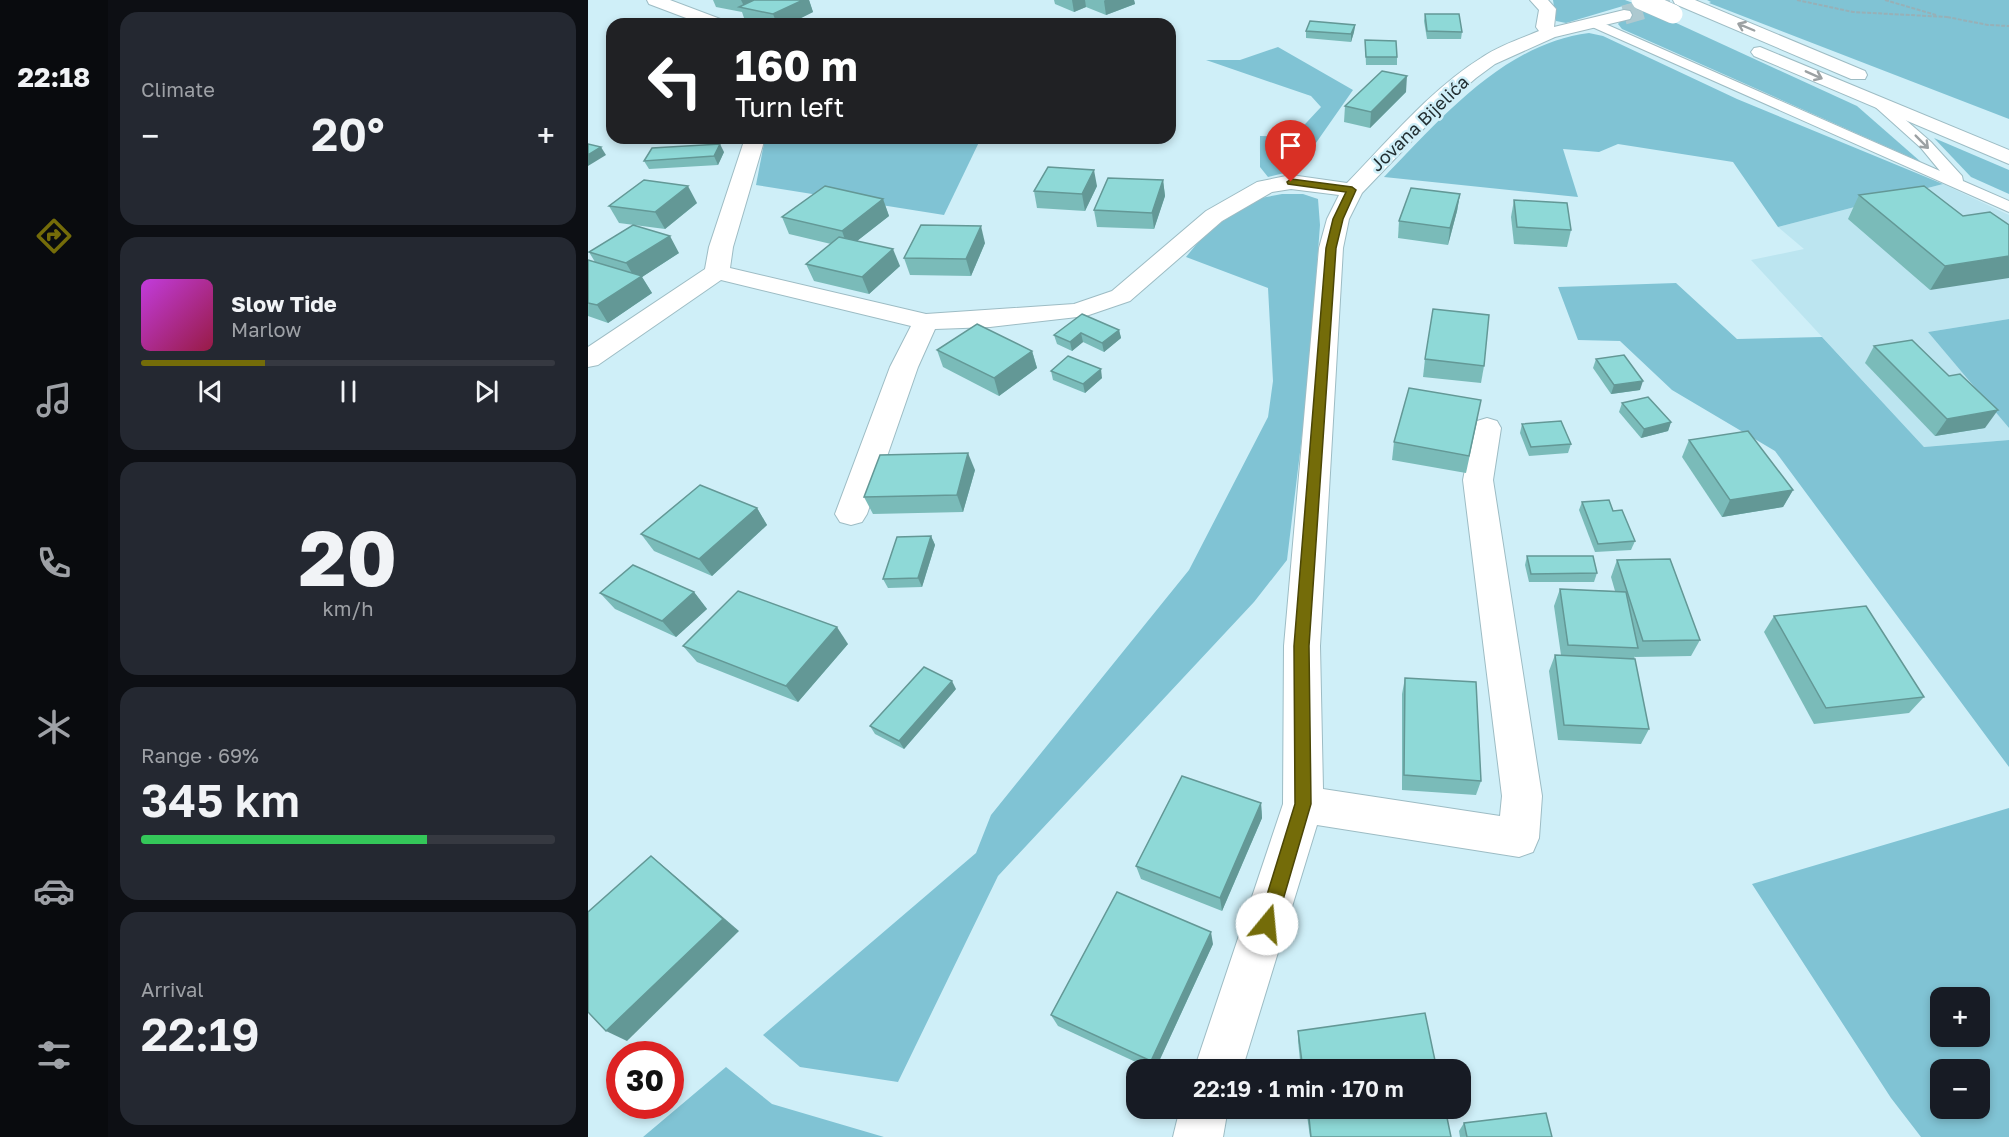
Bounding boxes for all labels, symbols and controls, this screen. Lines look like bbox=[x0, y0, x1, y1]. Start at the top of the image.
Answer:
one-way arrow bbox=[1738, 21, 1756, 32]
text: 160 m bbox=[735, 40, 858, 90]
icon: left bbox=[636, 42, 714, 120]
text: 22:18 bbox=[18, 61, 90, 93]
street label: Jovana Bijelića bbox=[1365, 70, 1473, 176]
one-way arrow bbox=[1804, 70, 1823, 81]
text: Climate bbox=[141, 77, 215, 101]
text: Turn left bbox=[735, 91, 844, 123]
text: 20° bbox=[311, 107, 385, 161]
text: − bbox=[141, 116, 159, 155]
text: + bbox=[537, 116, 555, 155]
pin bbox=[1265, 120, 1316, 182]
icon: arrive bbox=[1274, 129, 1307, 162]
one-way arrow bbox=[1915, 135, 1930, 150]
icon: directions bbox=[33, 215, 75, 257]
text: Slow Tide bbox=[231, 290, 337, 317]
text: Marlow bbox=[231, 317, 302, 341]
icon: previous bbox=[194, 375, 227, 408]
icon: pause bbox=[332, 375, 365, 408]
icon: next bbox=[470, 375, 503, 408]
icon: music bbox=[33, 379, 75, 421]
text: 20 bbox=[299, 510, 397, 603]
icon: phone bbox=[33, 542, 75, 584]
text: km/h bbox=[323, 596, 373, 620]
icon: climate bbox=[33, 706, 75, 748]
text: Range · 69% bbox=[141, 743, 259, 767]
text: 345 km bbox=[141, 773, 300, 827]
icon: car bbox=[33, 870, 75, 912]
position arrow bbox=[1235, 892, 1299, 956]
text: Arrival bbox=[141, 977, 204, 1001]
map controls bbox=[1930, 987, 1990, 1119]
button: + bbox=[1930, 987, 1990, 1047]
text: 22:19 bbox=[141, 1007, 260, 1061]
icon: filters bbox=[33, 1034, 75, 1076]
speed limit sign: 30 bbox=[606, 1041, 684, 1119]
button: − bbox=[1930, 1059, 1990, 1119]
text: 22:19 · 1 min · 170 m bbox=[1193, 1075, 1404, 1102]

